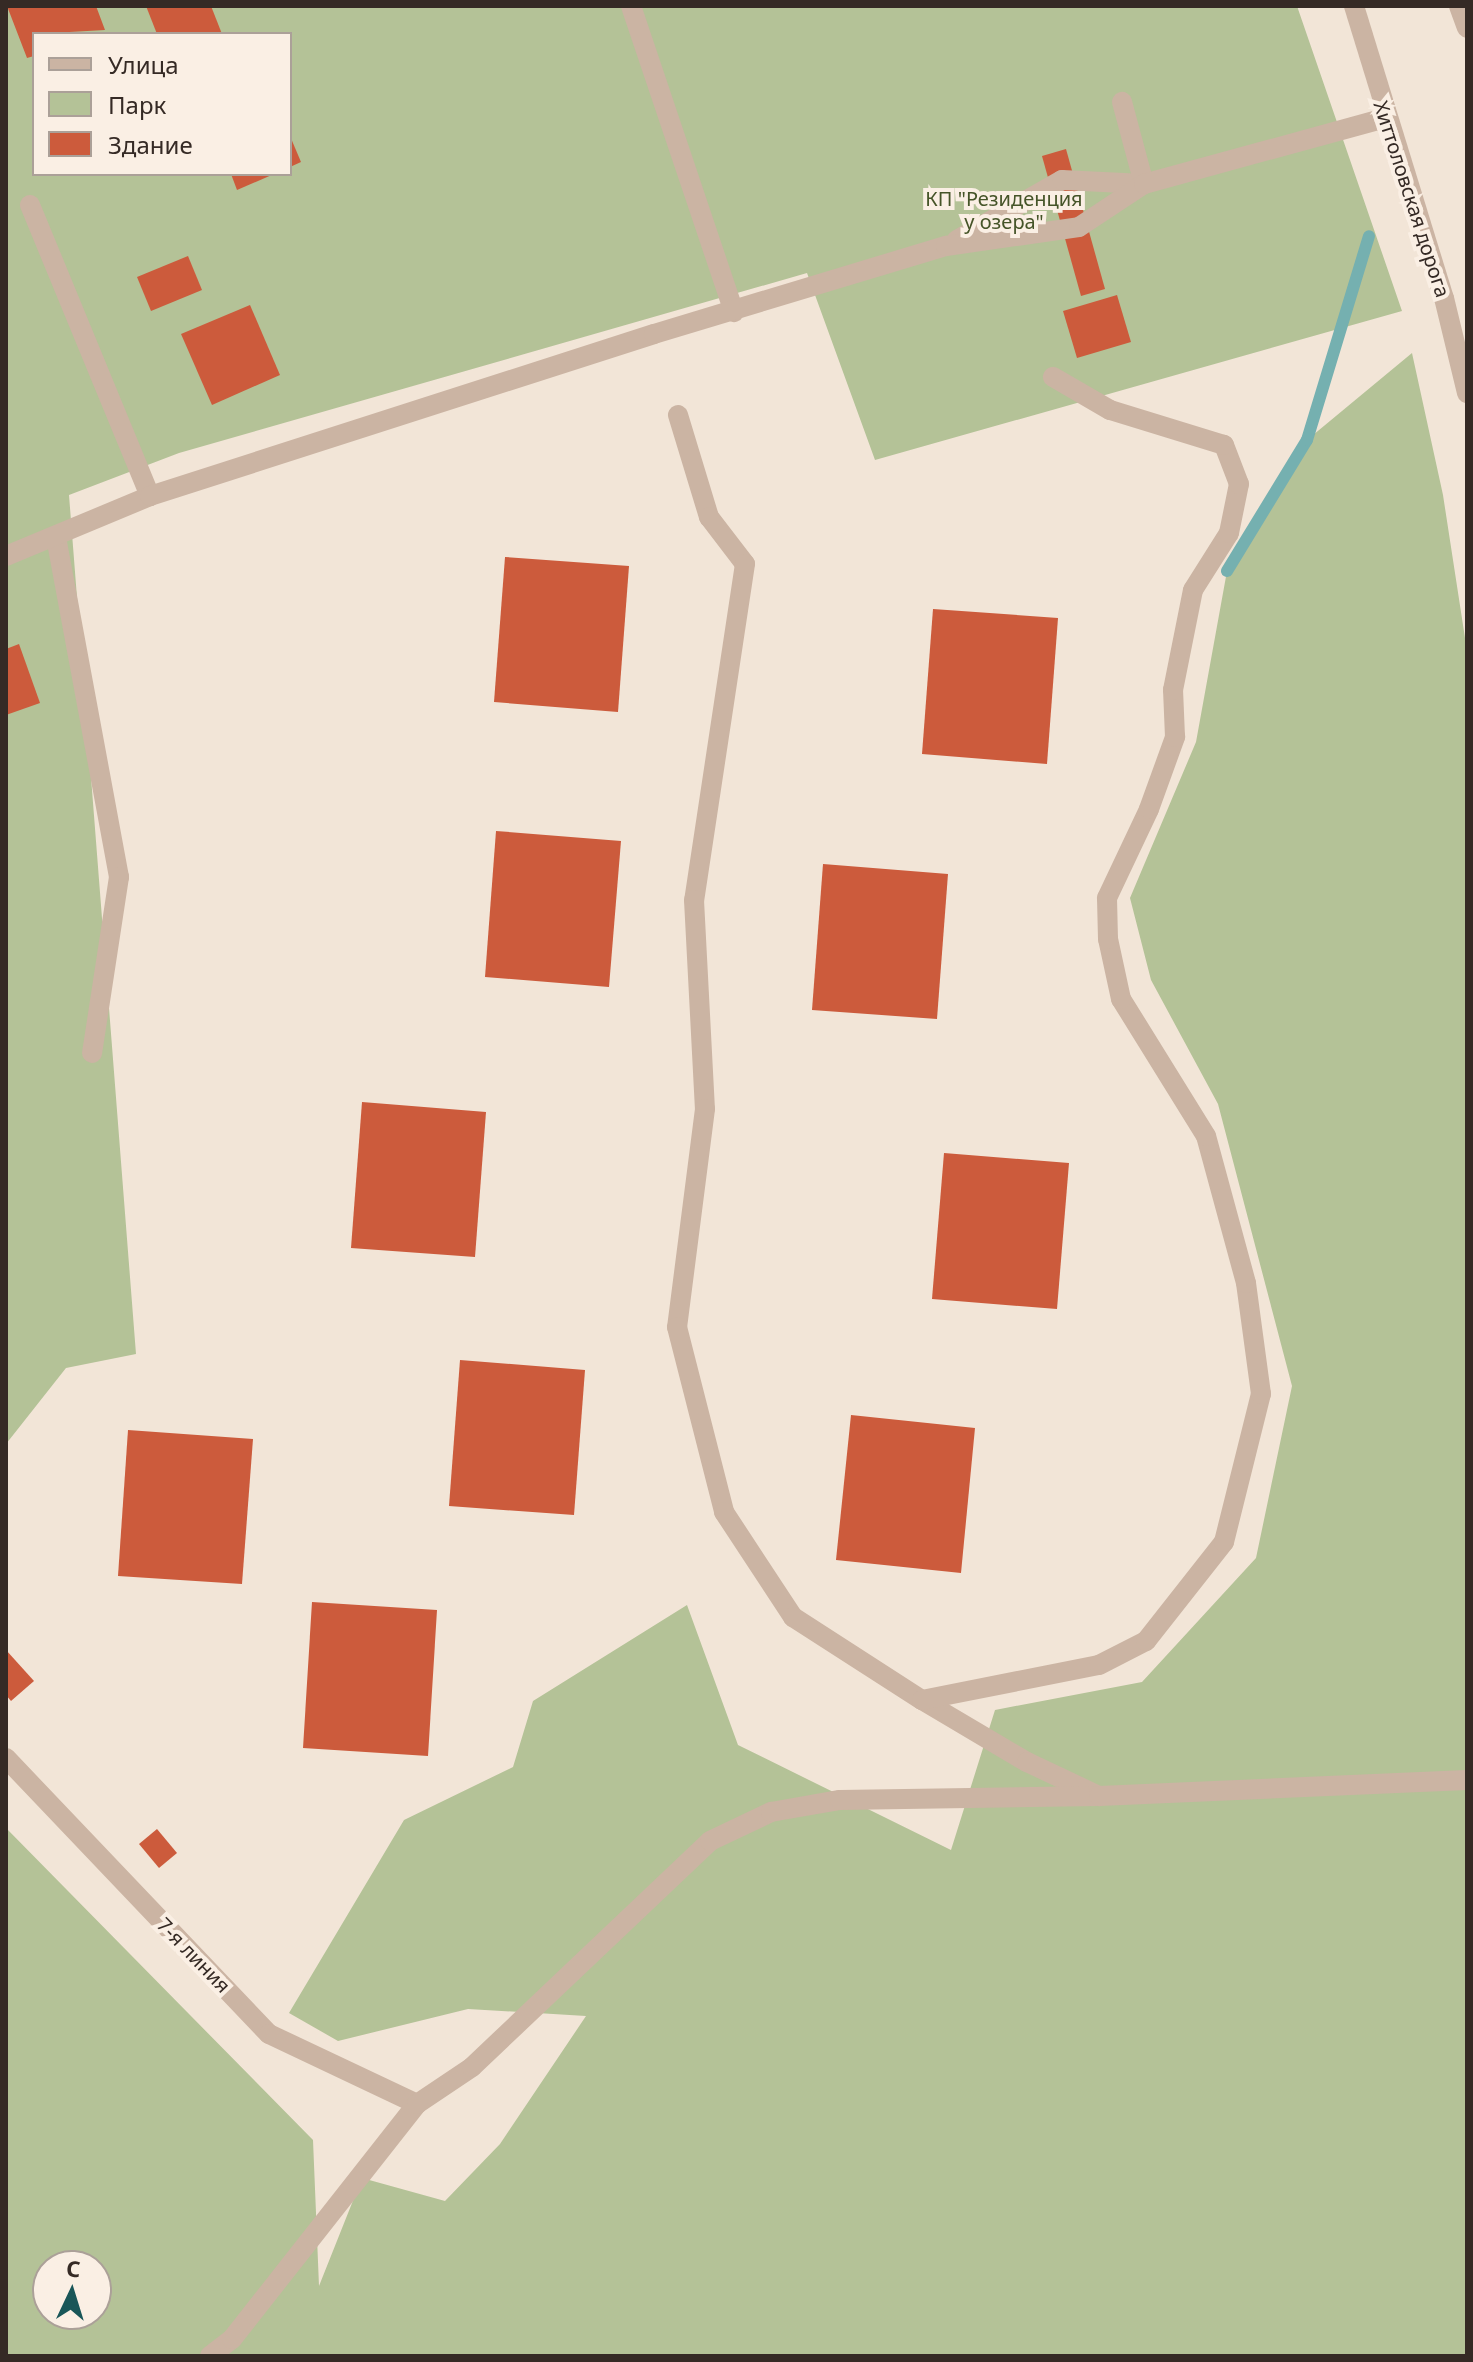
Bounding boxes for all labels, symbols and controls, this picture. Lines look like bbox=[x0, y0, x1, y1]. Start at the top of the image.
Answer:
legend bbox=[32, 32, 292, 176]
text: Улица bbox=[108, 48, 179, 81]
text: Парк bbox=[108, 88, 166, 121]
street label: Хиттоловская дорога bbox=[1369, 98, 1455, 300]
text: Здание bbox=[108, 128, 193, 161]
park label: КП "Резиденция у озера" bbox=[925, 187, 1083, 234]
street label: 7-я линия bbox=[152, 1912, 236, 1998]
north arrow bbox=[32, 2250, 112, 2330]
text: С bbox=[65, 2253, 82, 2284]

